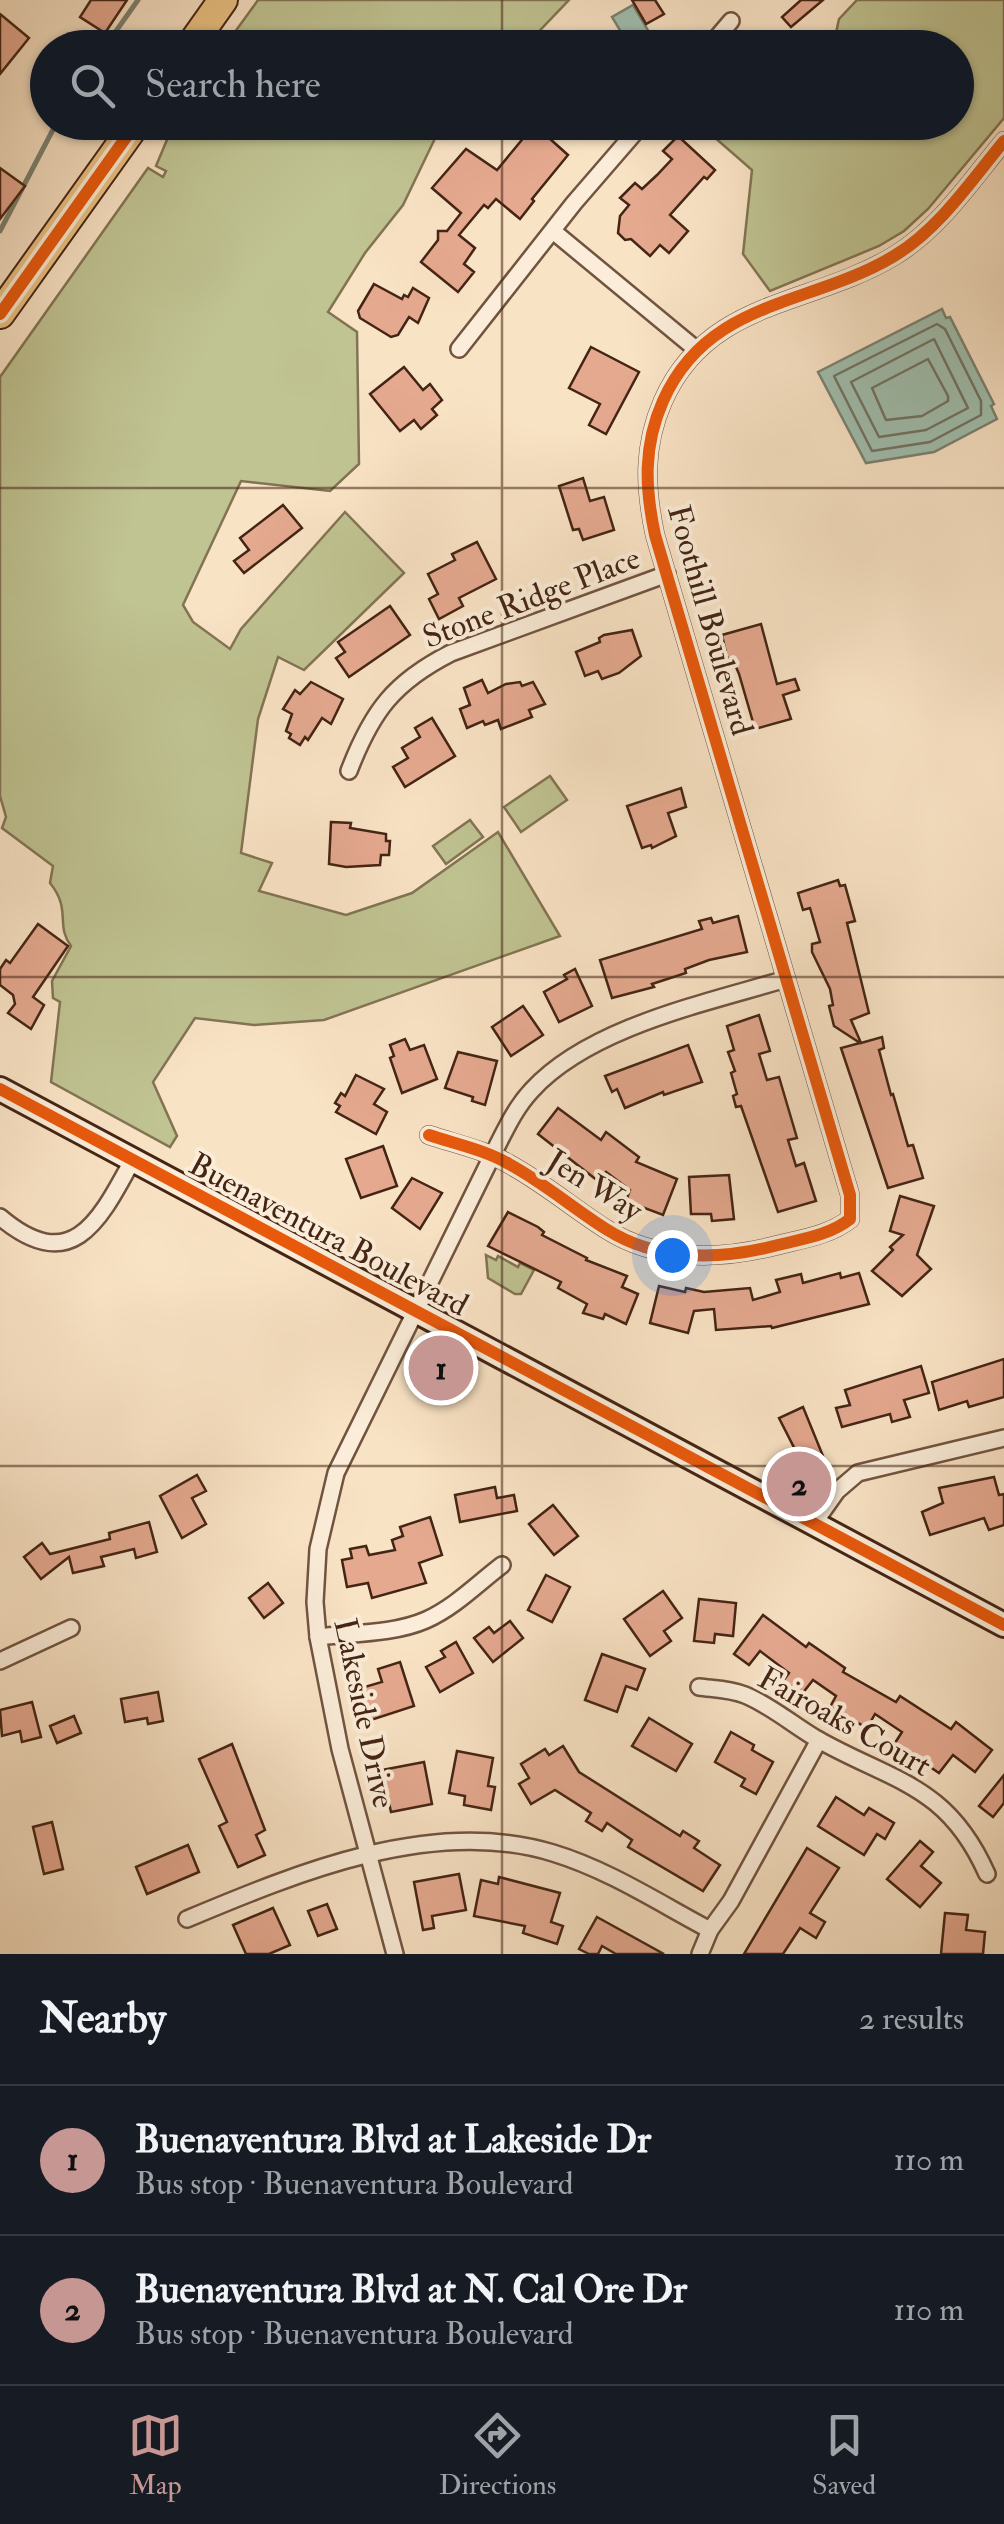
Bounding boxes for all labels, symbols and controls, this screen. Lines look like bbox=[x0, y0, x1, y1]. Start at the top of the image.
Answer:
search box bbox=[30, 30, 974, 140]
icon: search bbox=[65, 58, 120, 113]
text: Search here bbox=[145, 61, 321, 109]
street label: Foothill Boulevard bbox=[658, 501, 762, 740]
street label: Stone Ridge Place bbox=[417, 538, 646, 658]
street label: Jen Way bbox=[538, 1140, 651, 1231]
street label: Buenaventura Boulevard bbox=[182, 1144, 475, 1326]
your location bbox=[647, 1230, 698, 1281]
pin: 1 bbox=[408, 1330, 474, 1406]
pin: 2 bbox=[766, 1446, 832, 1522]
street label: Lakeside Drive bbox=[324, 1615, 404, 1812]
street label: Fairoaks Court bbox=[751, 1658, 938, 1786]
text: Nearby bbox=[40, 1993, 166, 2045]
text: 2 results bbox=[859, 1999, 964, 2039]
text: Buenaventura Blvd at Lakeside Dr bbox=[135, 2116, 651, 2164]
text: 1 bbox=[67, 2140, 78, 2180]
text: 110 m bbox=[893, 2140, 964, 2180]
text: Bus stop · Buenaventura Boulevard bbox=[135, 2164, 573, 2204]
text: Buenaventura Blvd at N. Cal Ore Dr bbox=[135, 2266, 687, 2314]
text: 2 bbox=[64, 2290, 81, 2330]
text: 110 m bbox=[893, 2290, 964, 2330]
text: Bus stop · Buenaventura Boulevard bbox=[135, 2314, 573, 2354]
tab: Map bbox=[128, 2408, 183, 2503]
tab: Directions bbox=[439, 2408, 556, 2503]
tab: Saved bbox=[812, 2408, 876, 2503]

